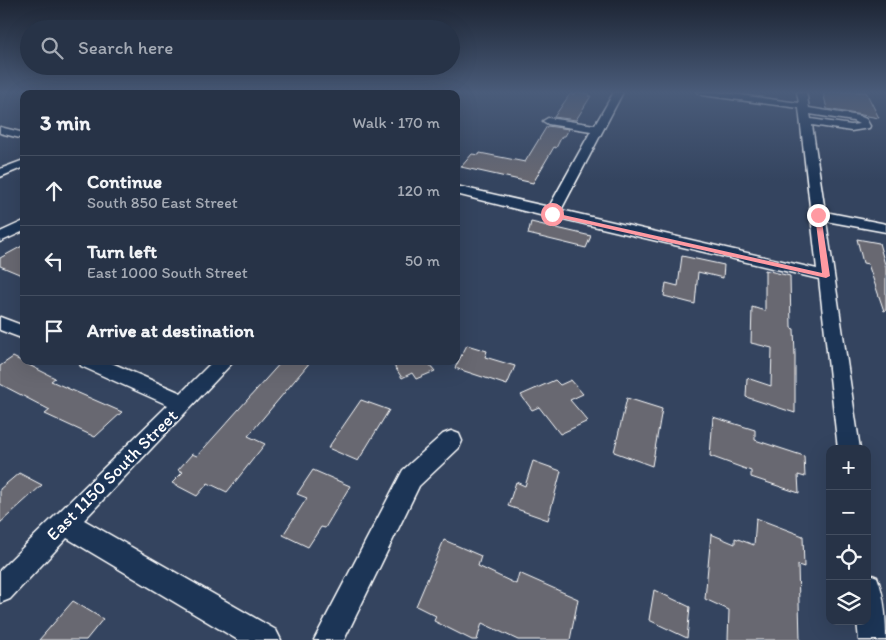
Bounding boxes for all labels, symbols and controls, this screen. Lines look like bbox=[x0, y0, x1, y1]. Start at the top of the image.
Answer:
search box bbox=[20, 20, 460, 75]
icon: search bbox=[38, 34, 66, 62]
text: Search here bbox=[78, 36, 173, 59]
text: 3 min bbox=[40, 110, 90, 135]
text: Walk · 170 m bbox=[353, 113, 440, 132]
text: Continue bbox=[87, 170, 162, 193]
icon: ahead bbox=[40, 177, 68, 205]
text: 120 m bbox=[397, 181, 440, 200]
text: South 850 East Street bbox=[87, 193, 238, 212]
route start bbox=[541, 203, 564, 226]
route end bbox=[807, 204, 830, 227]
text: Turn left bbox=[87, 240, 157, 263]
icon: left bbox=[40, 247, 68, 275]
text: 50 m bbox=[405, 251, 440, 270]
text: East 1000 South Street bbox=[87, 263, 248, 282]
icon: arrive bbox=[40, 317, 68, 345]
text: Arrive at destination bbox=[87, 319, 254, 342]
street label: East 1150 South Street bbox=[42, 405, 182, 545]
map controls bbox=[826, 445, 871, 625]
button: + bbox=[826, 445, 871, 490]
button: − bbox=[826, 490, 871, 535]
button: locate bbox=[826, 535, 871, 580]
button: layers bbox=[826, 580, 871, 625]

